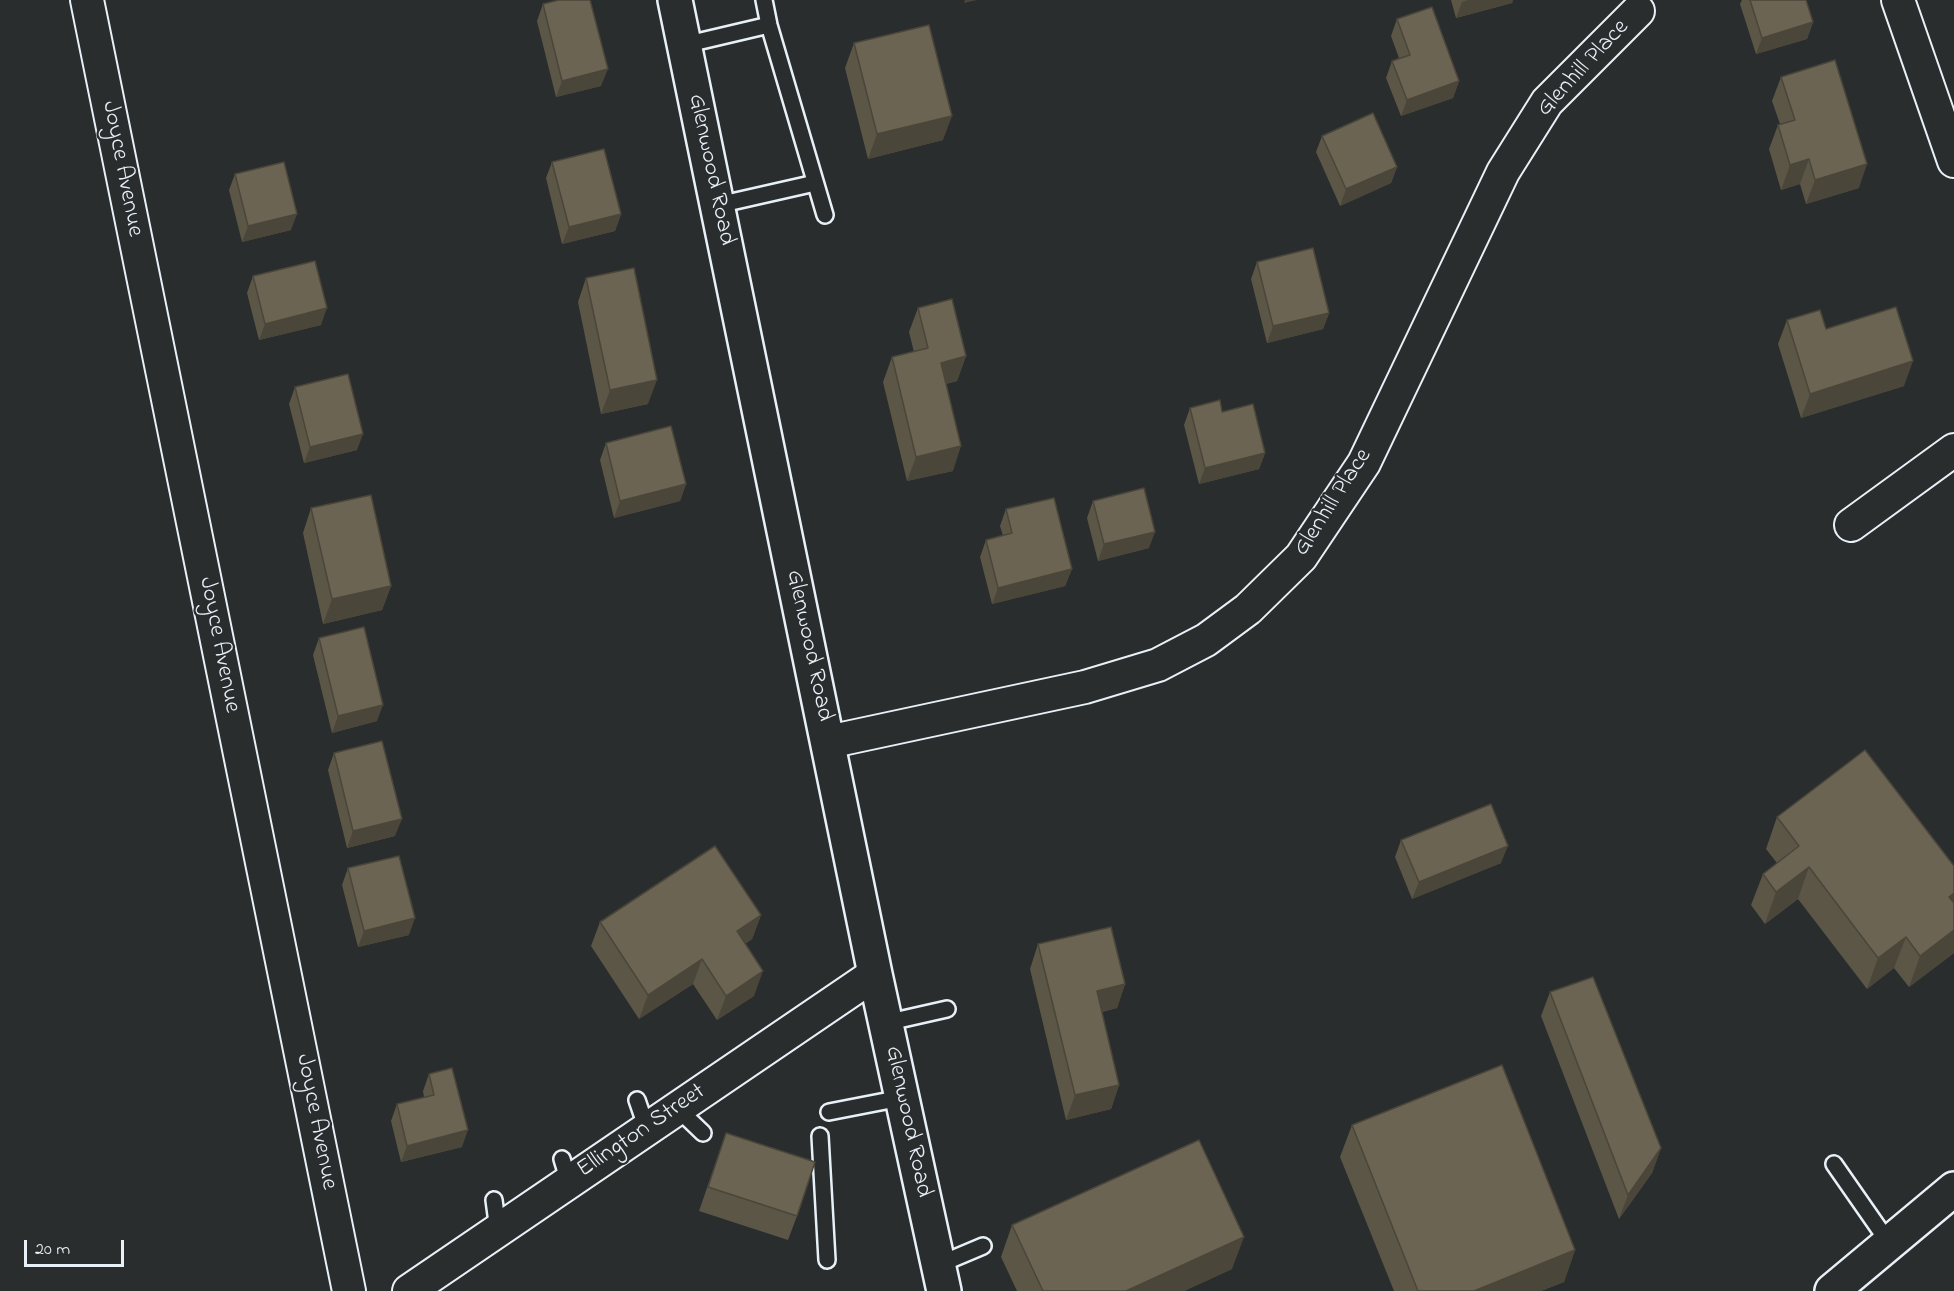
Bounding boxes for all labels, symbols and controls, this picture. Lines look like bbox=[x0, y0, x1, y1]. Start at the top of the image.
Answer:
street label: Glenhill Place bbox=[1532, 14, 1636, 124]
street label: Glenwood Road bbox=[680, 92, 740, 248]
street label: Joyce Avenue bbox=[94, 99, 148, 239]
street label: Glenhill Place bbox=[1289, 444, 1379, 562]
street label: Glenwood Road bbox=[778, 568, 838, 724]
street label: Joyce Avenue bbox=[191, 575, 245, 715]
street label: Glenwood Road bbox=[877, 1044, 937, 1200]
street label: Joyce Avenue bbox=[288, 1052, 342, 1192]
street label: Ellington Street bbox=[572, 1079, 712, 1185]
scale bar bbox=[27, 1228, 128, 1266]
text: 20 m bbox=[35, 1237, 70, 1263]

